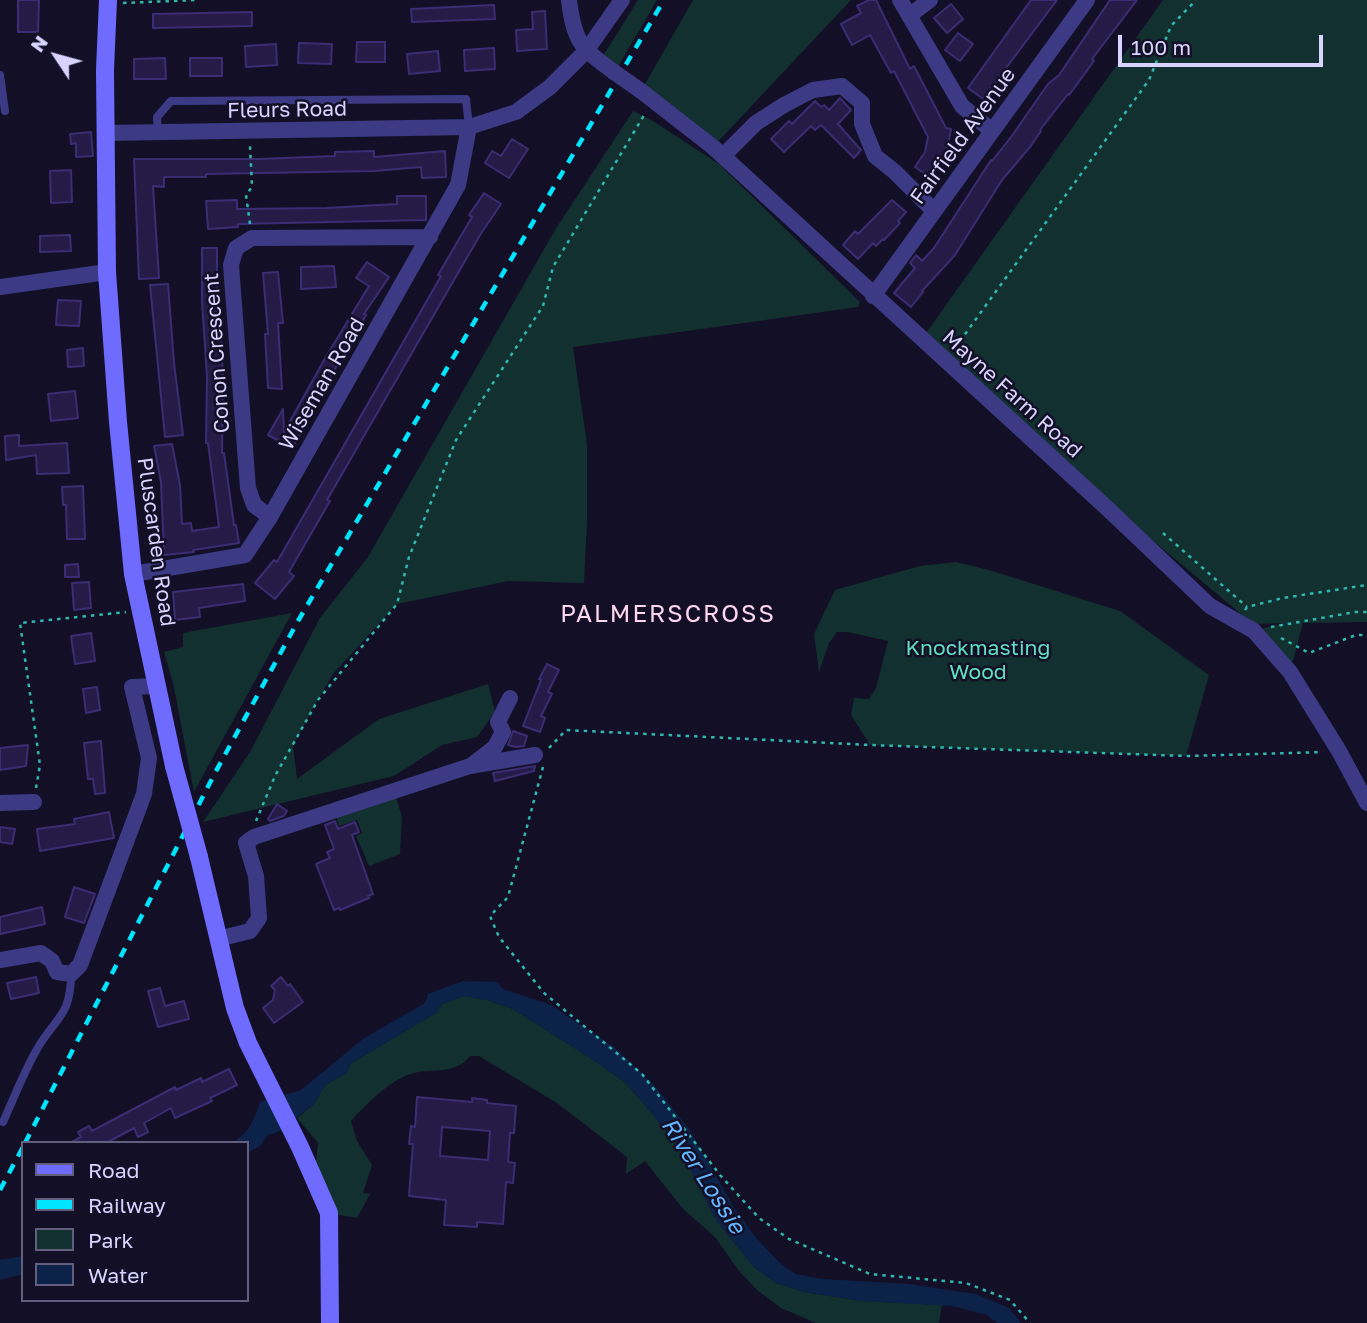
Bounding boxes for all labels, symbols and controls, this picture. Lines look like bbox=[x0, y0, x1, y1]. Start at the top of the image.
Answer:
north arrow bbox=[21, 21, 91, 91]
scale bar bbox=[1122, 21, 1327, 65]
text: N bbox=[25, 31, 52, 56]
text: 100 m bbox=[1131, 34, 1191, 60]
street label: Fairfield Avenue bbox=[905, 63, 1021, 209]
street label: Fleurs Road bbox=[227, 96, 347, 124]
street label: Conon Crescent bbox=[199, 272, 235, 434]
street label: Wiseman Road bbox=[274, 313, 370, 455]
street label: Mayne Farm Road bbox=[937, 325, 1087, 463]
street label: Pluscarden Road bbox=[132, 456, 180, 628]
district label: PALMERSCROSS bbox=[562, 600, 774, 628]
park label: Knockmasting Wood bbox=[906, 635, 1050, 685]
water label: River Lossie bbox=[655, 1113, 751, 1239]
legend bbox=[21, 1141, 248, 1302]
text: Road bbox=[88, 1157, 139, 1183]
text: Railway bbox=[88, 1192, 166, 1218]
text: Park bbox=[88, 1227, 133, 1253]
text: Water bbox=[88, 1262, 148, 1288]

